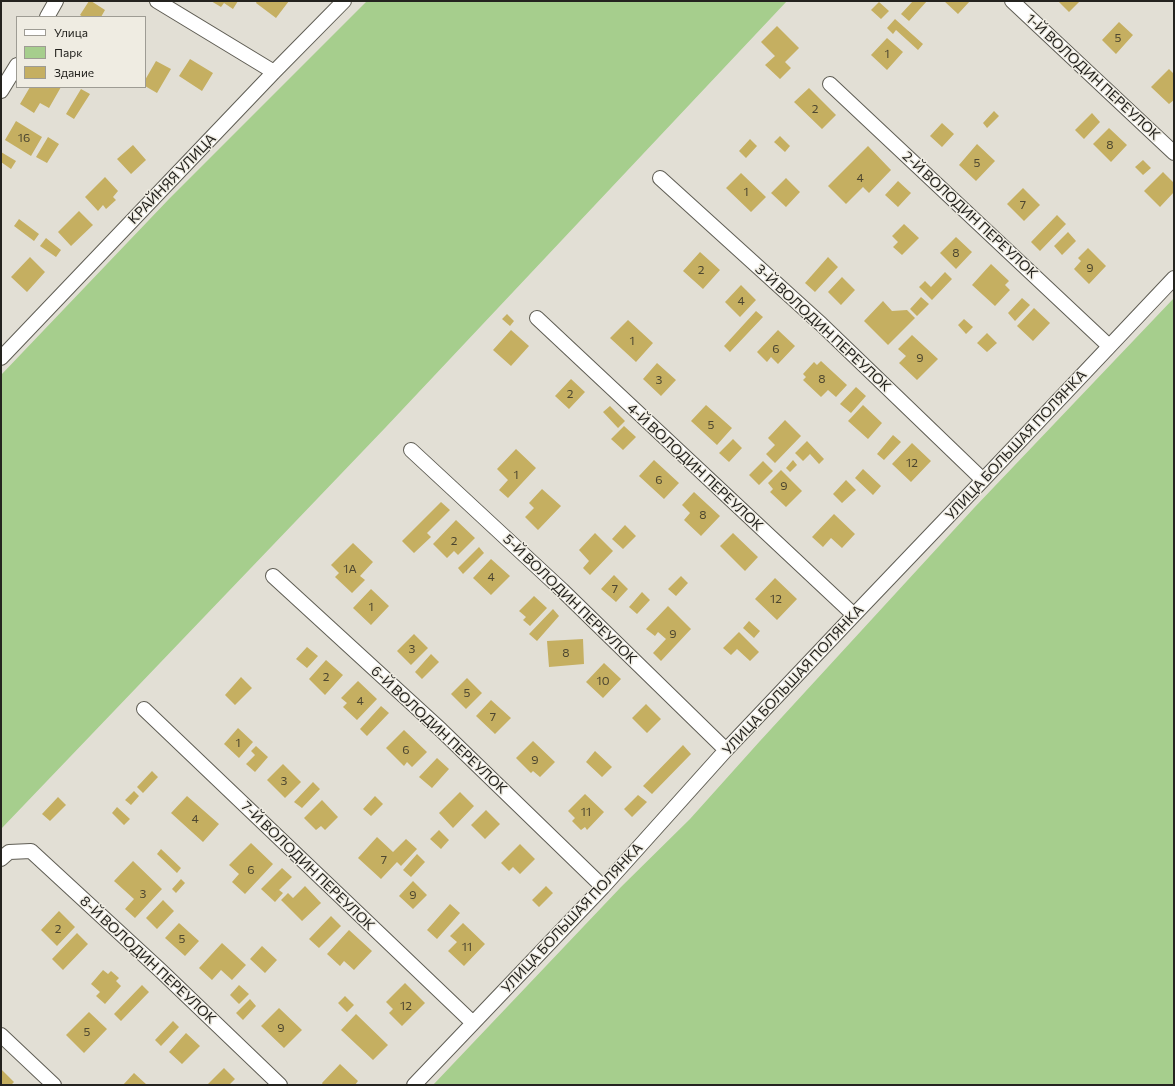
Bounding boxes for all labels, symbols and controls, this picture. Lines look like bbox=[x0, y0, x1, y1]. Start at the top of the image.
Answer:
street label: 1-Й ВОЛОДИН ПЕРЕУЛОК bbox=[1022, 10, 1164, 144]
legend bbox=[16, 16, 146, 88]
text: Улица bbox=[54, 25, 88, 39]
house number: 5 bbox=[1115, 31, 1121, 45]
text: Парк bbox=[54, 45, 83, 59]
house number: 1 bbox=[884, 47, 890, 61]
text: Здание bbox=[54, 65, 94, 79]
house number: 2 bbox=[812, 102, 818, 116]
street label: КРАЙНЯЯ УЛИЦА bbox=[125, 130, 219, 228]
house number: 16 bbox=[18, 131, 30, 145]
house number: 8 bbox=[1106, 138, 1114, 152]
street label: 2-Й ВОЛОДИН ПЕРЕУЛОК bbox=[899, 148, 1041, 282]
house number: 5 bbox=[974, 156, 980, 170]
house number: 4 bbox=[856, 171, 864, 185]
house number: 1 bbox=[743, 185, 749, 199]
house number: 7 bbox=[1020, 198, 1026, 212]
house number: 8 bbox=[952, 246, 960, 260]
street label: 3-Й ВОЛОДИН ПЕРЕУЛОК bbox=[752, 261, 894, 395]
house number: 9 bbox=[1086, 261, 1094, 275]
house number: 2 bbox=[698, 263, 704, 277]
house number: 4 bbox=[737, 294, 745, 308]
house number: 1 bbox=[629, 334, 635, 348]
house number: 6 bbox=[772, 342, 780, 356]
house number: 9 bbox=[916, 351, 924, 365]
street label: УЛИЦА БОЛЬШАЯ ПОЛЯНКА bbox=[942, 366, 1090, 524]
house number: 8 bbox=[818, 372, 826, 386]
house number: 3 bbox=[656, 373, 662, 387]
house number: 2 bbox=[567, 387, 573, 401]
street label: 4-Й ВОЛОДИН ПЕРЕУЛОК bbox=[624, 400, 766, 534]
house number: 5 bbox=[708, 418, 714, 432]
house number: 12 bbox=[906, 456, 918, 470]
house number: 1 bbox=[513, 468, 519, 482]
house number: 6 bbox=[655, 473, 663, 487]
house number: 9 bbox=[780, 479, 788, 493]
house number: 8 bbox=[699, 508, 707, 522]
street label: 5-Й ВОЛОДИН ПЕРЕУЛОК bbox=[500, 531, 640, 667]
house number: 2 bbox=[451, 534, 457, 548]
house number: 1А bbox=[343, 562, 357, 576]
house number: 4 bbox=[487, 570, 495, 584]
house number: 7 bbox=[612, 582, 618, 596]
house number: 12 bbox=[770, 592, 782, 606]
house number: 1 bbox=[368, 600, 374, 614]
street label: УЛИЦА БОЛЬШАЯ ПОЛЯНКА bbox=[719, 601, 867, 759]
house number: 9 bbox=[669, 627, 677, 641]
house number: 3 bbox=[409, 642, 415, 656]
house number: 8 bbox=[562, 646, 570, 660]
street label: 6-Й ВОЛОДИН ПЕРЕУЛОК bbox=[368, 663, 510, 797]
house number: 2 bbox=[323, 670, 329, 684]
house number: 10 bbox=[597, 674, 609, 688]
house number: 5 bbox=[464, 686, 470, 700]
house number: 4 bbox=[356, 694, 364, 708]
house number: 7 bbox=[490, 710, 496, 724]
house number: 1 bbox=[235, 736, 241, 750]
house number: 6 bbox=[402, 743, 410, 757]
house number: 9 bbox=[531, 753, 539, 767]
house number: 3 bbox=[281, 774, 287, 788]
street label: 7-Й ВОЛОДИН ПЕРЕУЛОК bbox=[238, 798, 378, 934]
house number: 11 bbox=[581, 805, 591, 819]
house number: 4 bbox=[191, 812, 199, 826]
street label: УЛИЦА БОЛЬШАЯ ПОЛЯНКА bbox=[498, 839, 646, 997]
house number: 7 bbox=[381, 853, 387, 867]
house number: 6 bbox=[247, 863, 255, 877]
house number: 3 bbox=[140, 887, 146, 901]
house number: 9 bbox=[409, 888, 417, 902]
street label: 8-Й ВОЛОДИН ПЕРЕУЛОК bbox=[77, 893, 219, 1027]
house number: 2 bbox=[55, 922, 61, 936]
house number: 5 bbox=[179, 932, 185, 946]
house number: 11 bbox=[462, 940, 472, 954]
house number: 12 bbox=[400, 999, 412, 1013]
house number: 9 bbox=[277, 1021, 285, 1035]
house number: 5 bbox=[84, 1025, 90, 1039]

